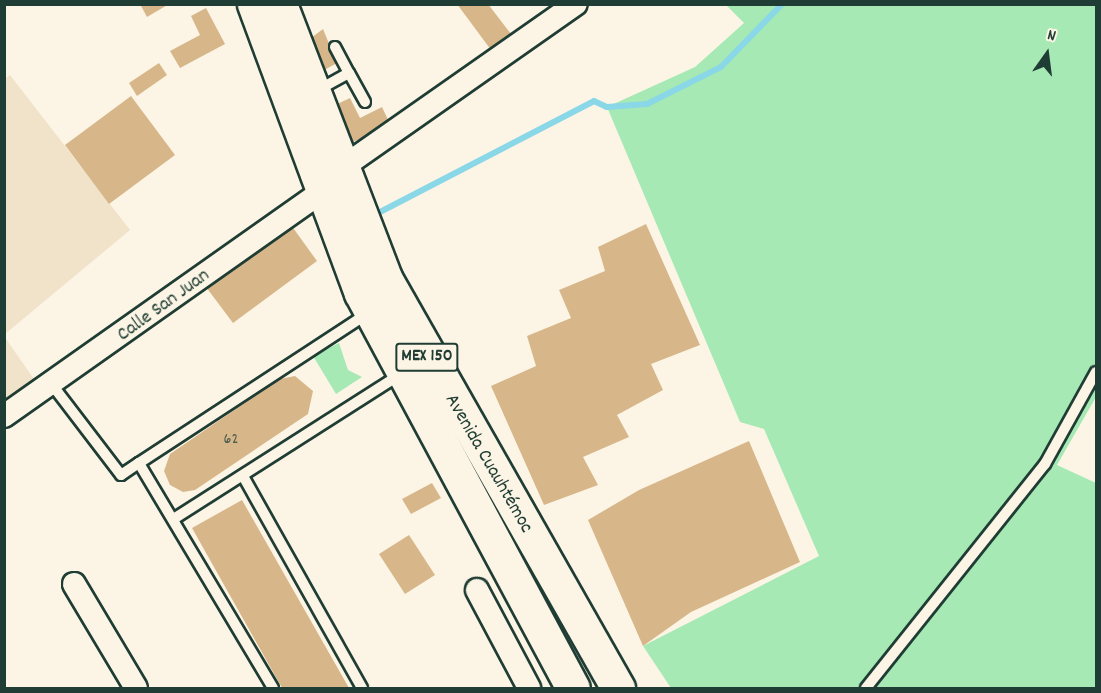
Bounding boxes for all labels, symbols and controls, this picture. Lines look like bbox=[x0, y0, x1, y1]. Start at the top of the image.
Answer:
north arrow bbox=[1017, 24, 1077, 84]
text: N bbox=[1045, 24, 1058, 48]
street label: Calle San Juan bbox=[113, 264, 215, 348]
road number: MEX 150 bbox=[394, 342, 460, 372]
street label: Avenida Cuauhtémoc bbox=[438, 390, 538, 538]
house number: 62 bbox=[224, 430, 238, 450]

